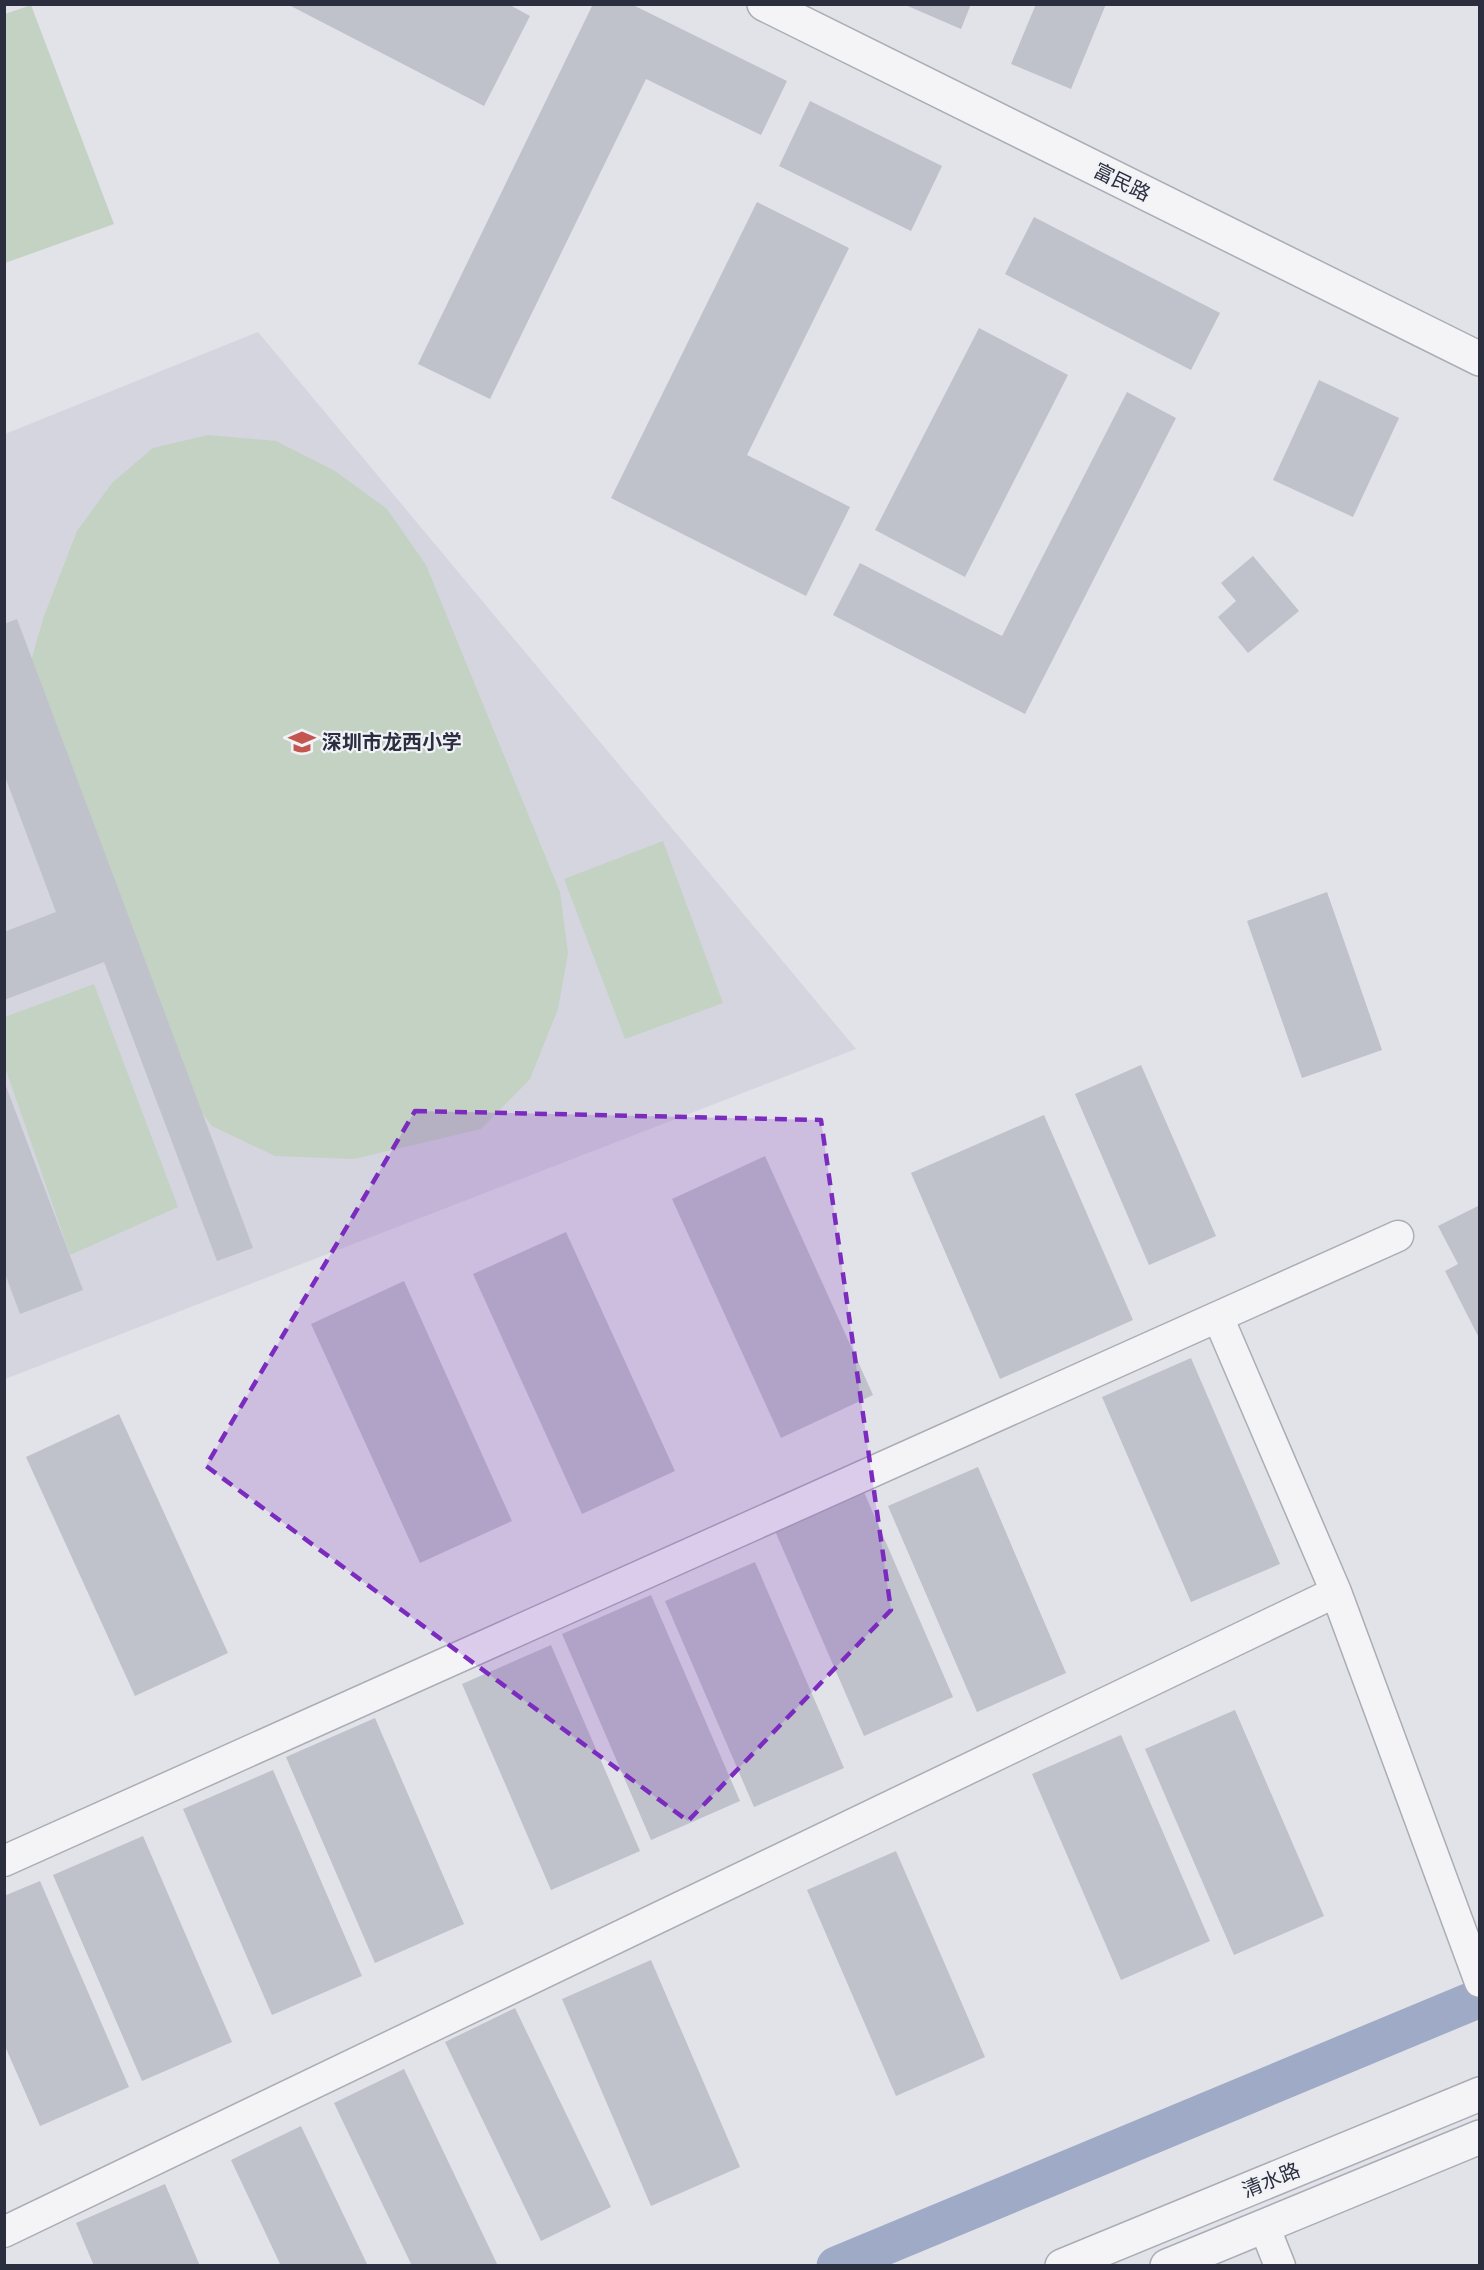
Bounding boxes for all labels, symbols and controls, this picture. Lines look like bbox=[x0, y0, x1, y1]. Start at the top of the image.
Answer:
street label: 富民路 bbox=[1090, 157, 1155, 205]
school or university icon: 深圳市龙西小学 bbox=[287, 727, 317, 757]
place label: 深圳市龙西小学 bbox=[322, 729, 462, 753]
street label: 清水路 bbox=[1238, 2157, 1303, 2201]

